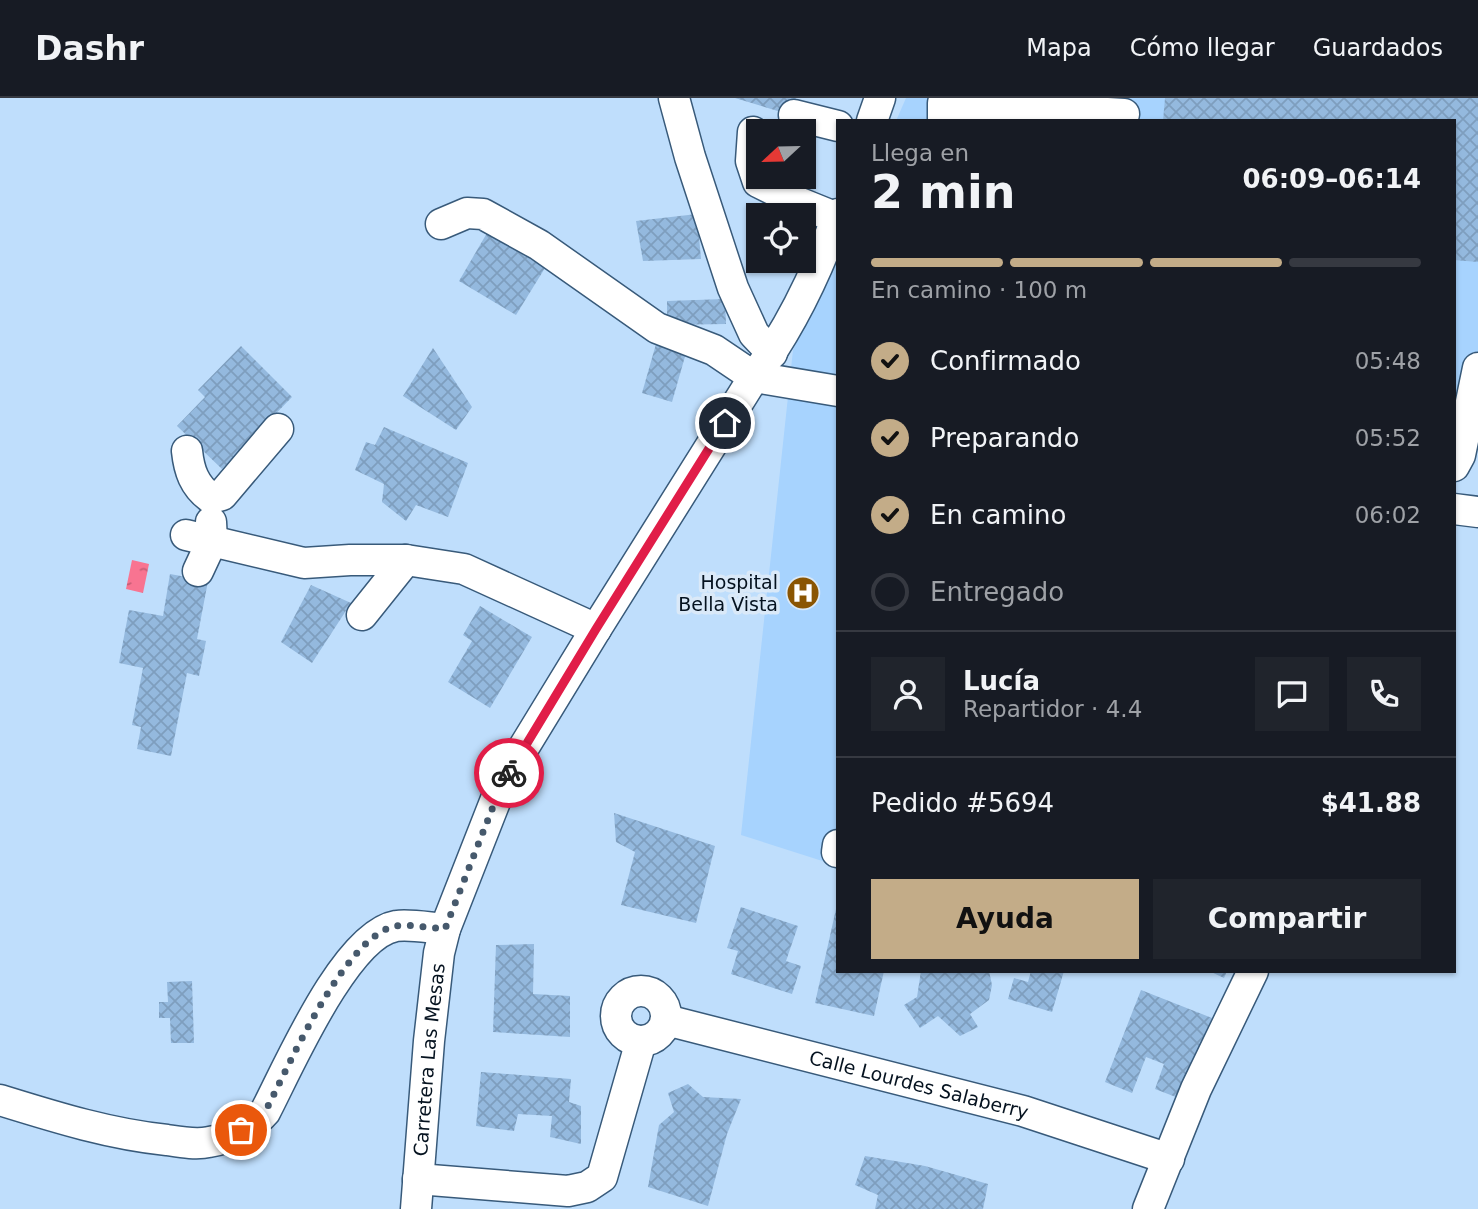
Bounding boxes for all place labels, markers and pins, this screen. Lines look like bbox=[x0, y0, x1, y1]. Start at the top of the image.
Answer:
pin bbox=[695, 393, 755, 453]
place label: Hospital Bella Vista bbox=[678, 571, 778, 615]
hospital icon: Hospital Bella Vista bbox=[784, 574, 822, 612]
pin bbox=[211, 1100, 271, 1160]

